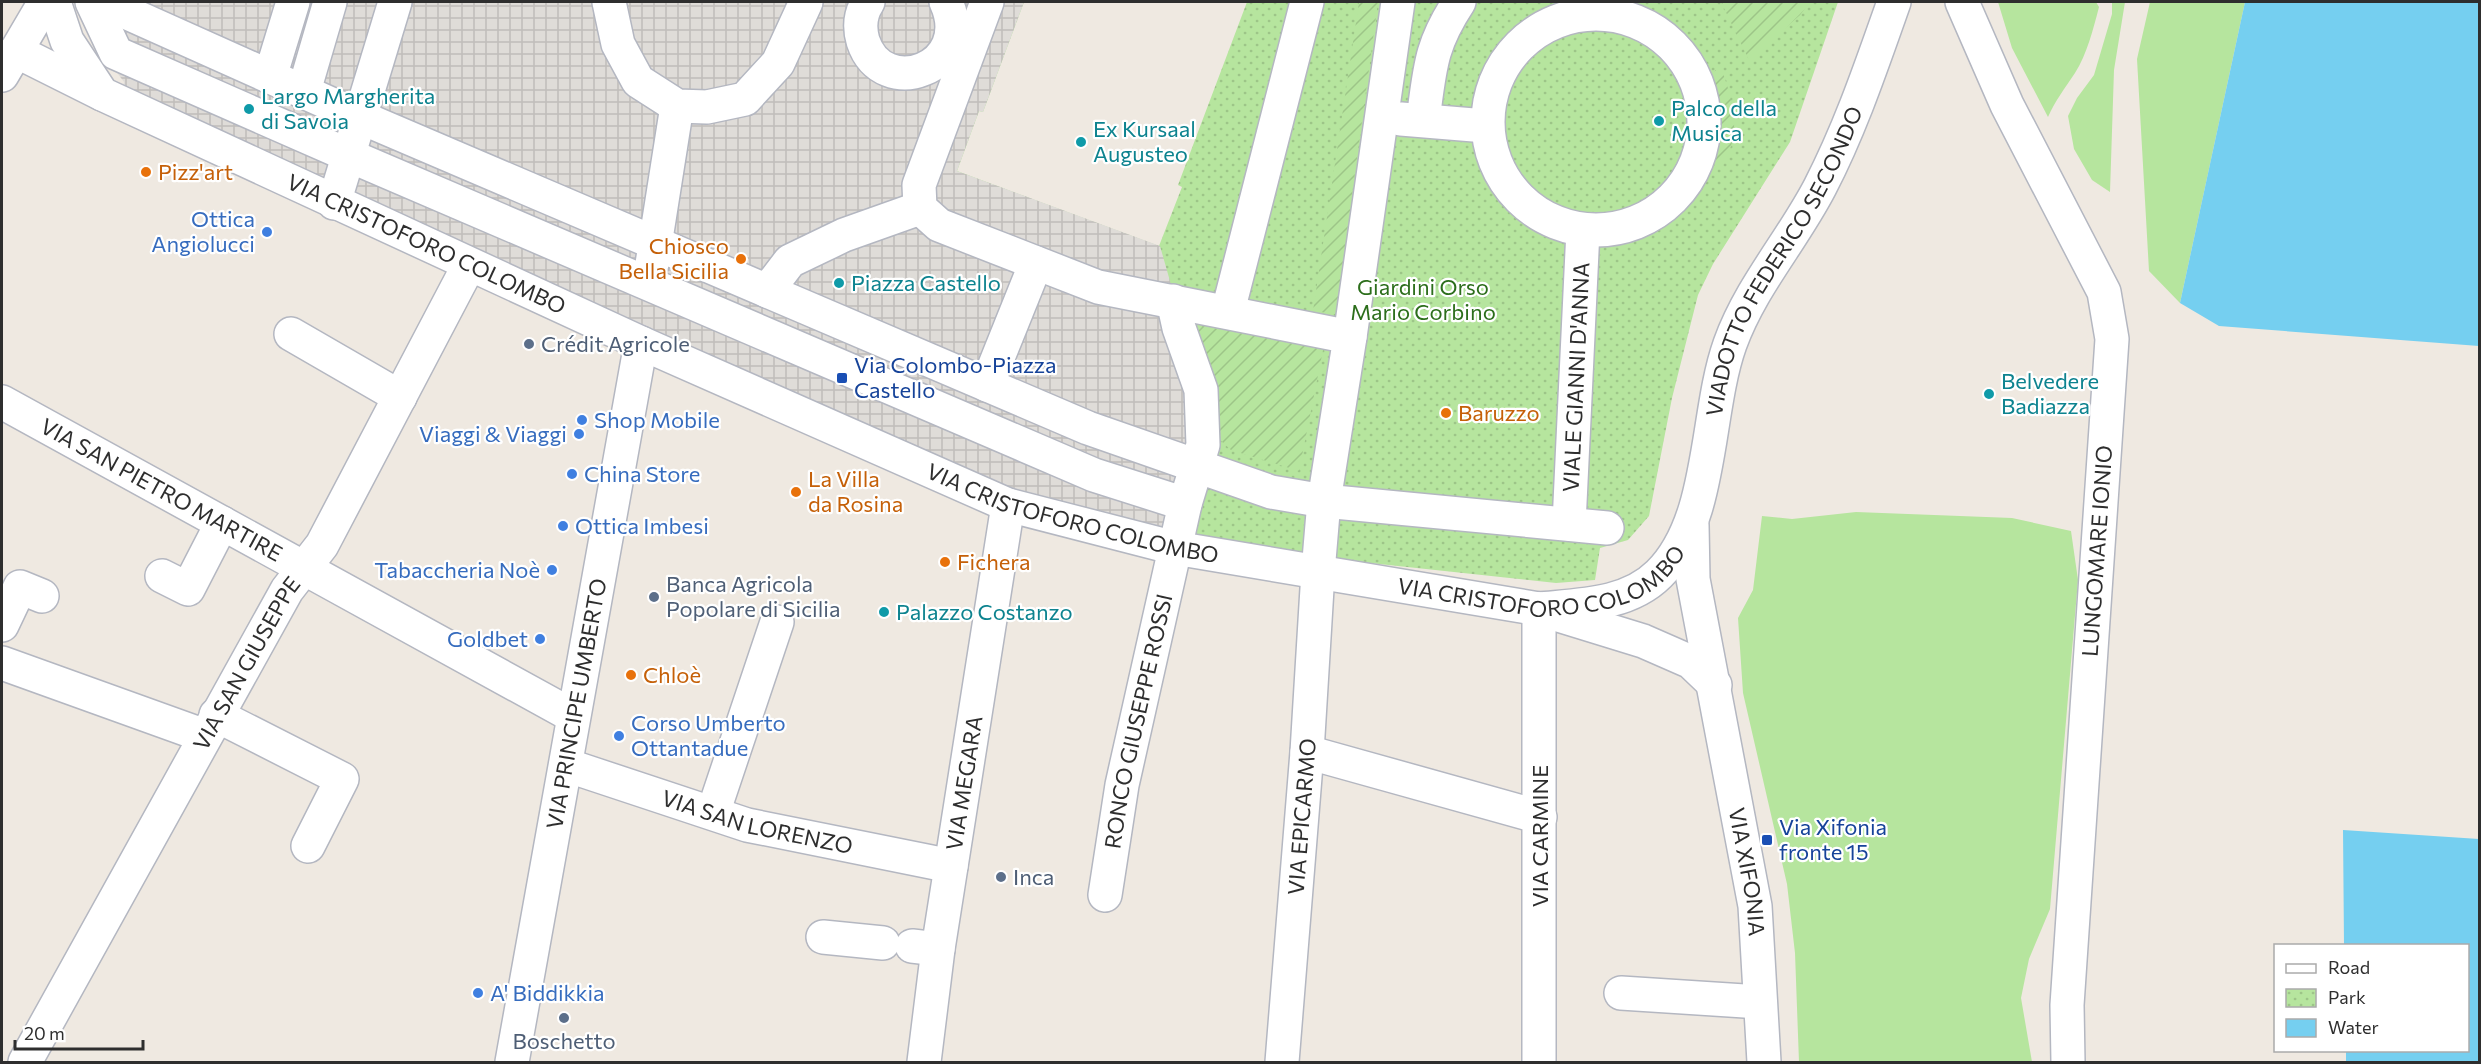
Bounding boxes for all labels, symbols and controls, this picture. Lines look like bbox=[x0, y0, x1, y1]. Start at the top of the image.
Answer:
place label: Largo Margherita di Savoia bbox=[261, 82, 435, 134]
place label: Palco della Musica bbox=[1671, 94, 1777, 146]
marker: Largo Margherita di Savoia bbox=[242, 102, 256, 116]
street label: VIADOTTO FEDERICO SECONDO bbox=[1700, 102, 1868, 418]
marker: Palco della Musica bbox=[1652, 114, 1666, 128]
place label: Ex Kursaal Augusteo bbox=[1093, 115, 1196, 167]
marker: Ex Kursaal Augusteo bbox=[1074, 135, 1088, 149]
place label: Pizz'art bbox=[158, 158, 233, 185]
marker: Pizz'art bbox=[139, 165, 153, 179]
street label: VIA CRISTOFORO COLOMBO bbox=[283, 167, 570, 319]
place label: Ottica Angiolucci bbox=[151, 205, 255, 257]
marker: Ottica Angiolucci bbox=[260, 225, 274, 239]
place label: Chiosco Bella Sicilia bbox=[618, 232, 729, 284]
marker: Chiosco Bella Sicilia bbox=[734, 252, 748, 266]
street label: VIALE GIANNI D'ANNA bbox=[1557, 261, 1594, 493]
place label: Piazza Castello bbox=[851, 269, 1001, 296]
park label: Giardini Orso Mario Corbino bbox=[1350, 273, 1496, 325]
marker: Piazza Castello bbox=[832, 276, 846, 290]
place label: Crédit Agricole bbox=[541, 330, 690, 357]
marker: Crédit Agricole bbox=[522, 337, 536, 351]
place label: Via Colombo-Piazza Castello bbox=[854, 351, 1056, 403]
place label: Belvedere Badiazza bbox=[2001, 367, 2099, 419]
marker: Via Colombo-Piazza Castello bbox=[835, 371, 849, 385]
marker: Belvedere Badiazza bbox=[1982, 387, 1996, 401]
place label: Baruzzo bbox=[1458, 399, 1540, 426]
place label: Shop Mobile bbox=[594, 406, 720, 433]
marker: Baruzzo bbox=[1439, 406, 1453, 420]
street label: VIA SAN PIETRO MARTIRE bbox=[36, 412, 287, 567]
marker: Shop Mobile bbox=[575, 413, 589, 427]
place label: Viaggi & Viaggi bbox=[419, 420, 567, 447]
marker: Viaggi & Viaggi bbox=[572, 427, 586, 441]
street label: LUNGOMARE IONIO bbox=[2076, 444, 2117, 658]
street label: VIA CRISTOFORO COLOMBO bbox=[923, 457, 1221, 568]
place label: China Store bbox=[584, 460, 700, 487]
place label: La Villa da Rosina bbox=[808, 465, 903, 517]
marker: China Store bbox=[565, 467, 579, 481]
marker: La Villa da Rosina bbox=[789, 485, 803, 499]
place label: Ottica Imbesi bbox=[575, 512, 709, 539]
marker: Ottica Imbesi bbox=[556, 519, 570, 533]
street label: VIA CRISTOFORO COLOMBO bbox=[1396, 540, 1690, 623]
place label: Fichera bbox=[957, 548, 1030, 575]
marker: Fichera bbox=[938, 555, 952, 569]
place label: Tabaccheria Noè bbox=[374, 556, 540, 583]
marker: Tabaccheria Noè bbox=[545, 563, 559, 577]
place label: Banca Agricola Popolare di Sicilia bbox=[666, 570, 840, 622]
street label: VIA SAN GIUSEPPE bbox=[187, 571, 306, 755]
street label: VIA PRINCIPE UMBERTO bbox=[540, 576, 612, 831]
marker: Banca Agricola Popolare di Sicilia bbox=[647, 590, 661, 604]
street label: RONCO GIUSEPPE ROSSI bbox=[1098, 591, 1177, 850]
place label: Palazzo Costanzo bbox=[896, 598, 1073, 625]
marker: Palazzo Costanzo bbox=[877, 605, 891, 619]
place label: Goldbet bbox=[447, 625, 528, 652]
marker: Goldbet bbox=[533, 632, 547, 646]
place label: Chloè bbox=[643, 661, 701, 688]
marker: Chloè bbox=[624, 668, 638, 682]
place label: Corso Umberto Ottantadue bbox=[631, 709, 786, 761]
street label: VIA MEGARA bbox=[940, 714, 988, 852]
marker: Corso Umberto Ottantadue bbox=[612, 729, 626, 743]
street label: VIA EPICARMO bbox=[1281, 737, 1321, 896]
street label: VIA CARMINE bbox=[1526, 765, 1553, 907]
street label: VIA SAN LORENZO bbox=[658, 784, 855, 859]
street label: VIA XIFONIA bbox=[1724, 805, 1771, 937]
place label: Via Xifonia fronte 15 bbox=[1779, 813, 1887, 865]
marker: Via Xifonia fronte 15 bbox=[1760, 833, 1774, 847]
place label: Inca bbox=[1013, 863, 1054, 890]
marker: Inca bbox=[994, 870, 1008, 884]
legend bbox=[2274, 944, 2469, 1052]
text: Road bbox=[2328, 956, 2370, 978]
place label: A' Biddikkia bbox=[490, 979, 605, 1006]
marker: A' Biddikkia bbox=[471, 986, 485, 1000]
text: Park bbox=[2328, 986, 2366, 1008]
marker: Boschetto bbox=[557, 1011, 571, 1025]
scale bar bbox=[15, 1013, 142, 1051]
text: Water bbox=[2328, 1016, 2379, 1038]
text: 20 m bbox=[24, 1022, 65, 1044]
place label: Boschetto bbox=[512, 1027, 616, 1054]

